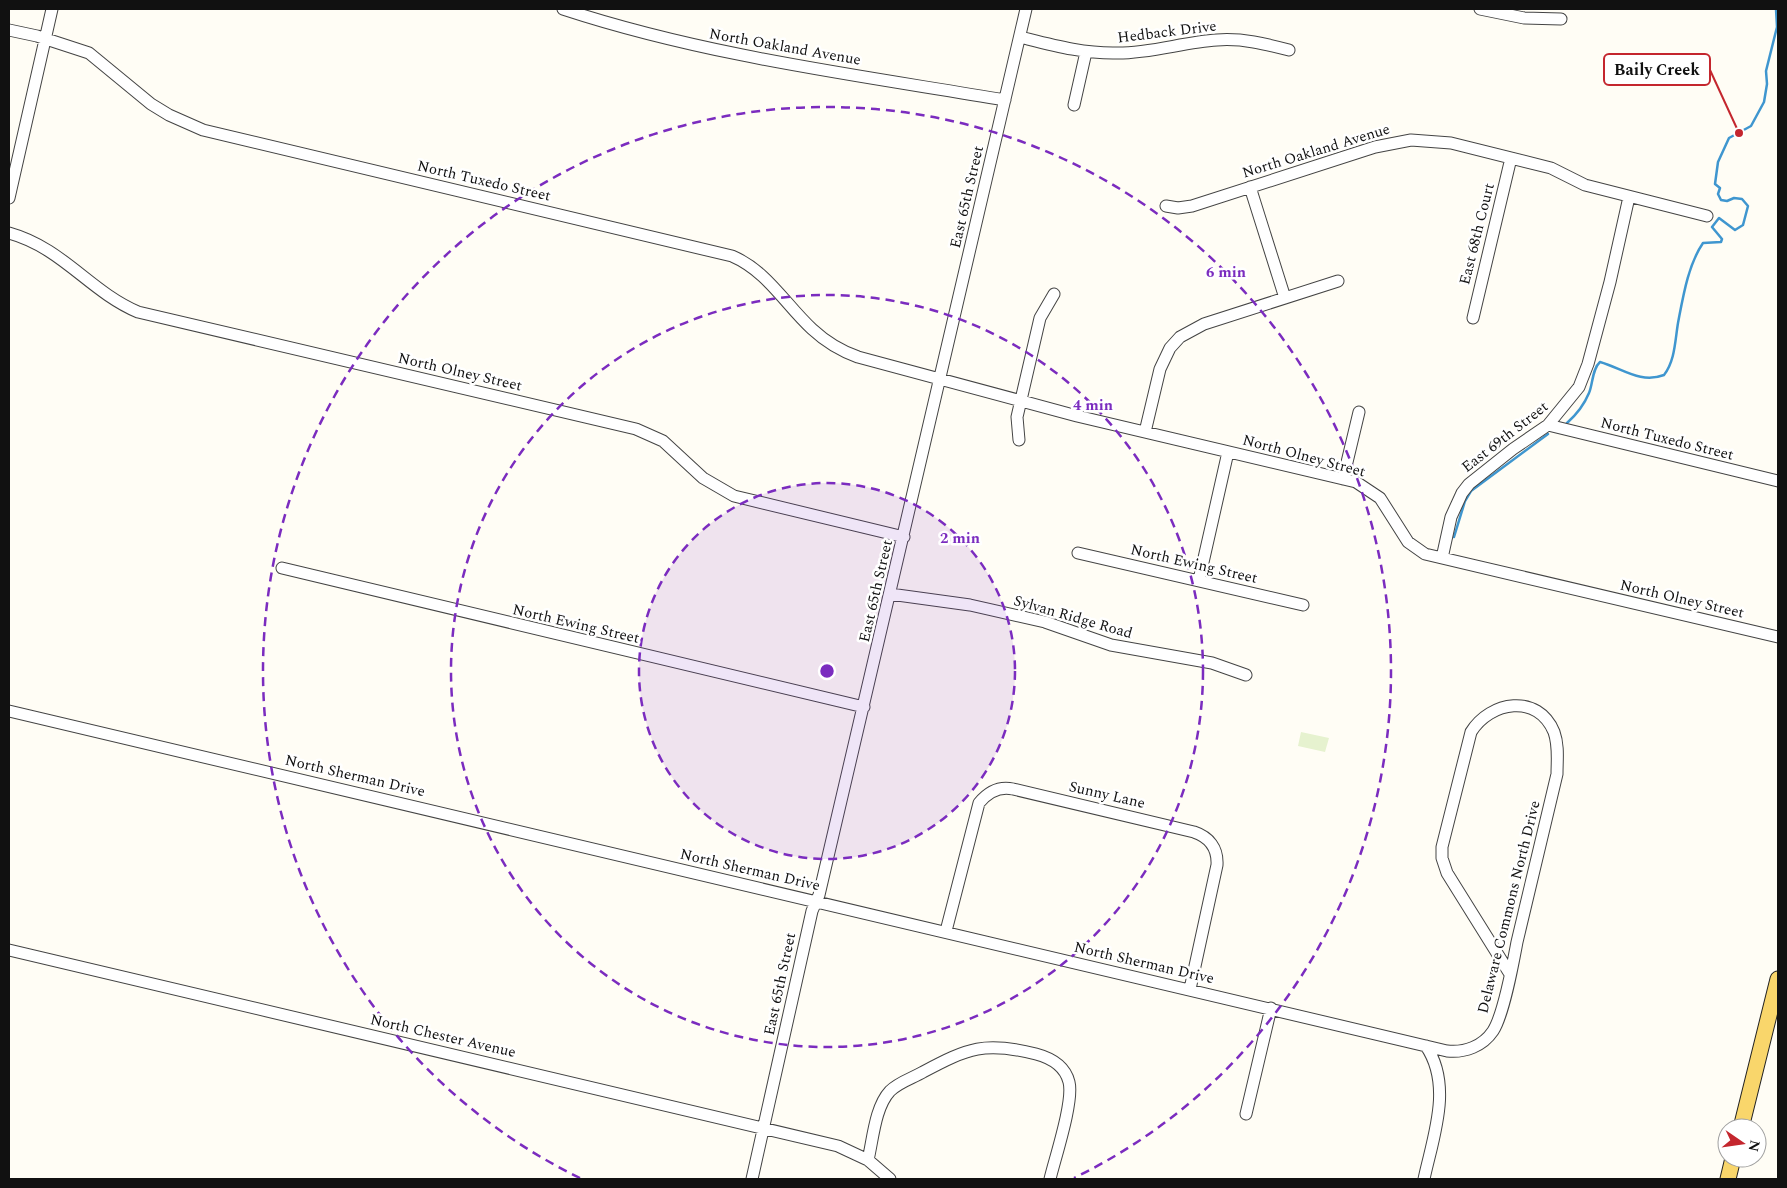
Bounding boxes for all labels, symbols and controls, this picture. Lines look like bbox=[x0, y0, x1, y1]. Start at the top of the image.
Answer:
street label: Hedback Drive bbox=[1116, 15, 1218, 49]
street label: North Oakland Avenue bbox=[707, 22, 863, 72]
callout: Baily Creek bbox=[1604, 54, 1710, 85]
text: Baily Creek bbox=[1614, 58, 1700, 82]
street label: North Oakland Avenue bbox=[1239, 118, 1393, 184]
street label: East 65th Street bbox=[944, 143, 990, 251]
street label: North Tuxedo Street bbox=[415, 154, 553, 208]
street label: East 68th Court bbox=[1453, 181, 1501, 287]
text: 6 min bbox=[1206, 261, 1246, 284]
street label: North Olney Street bbox=[396, 347, 524, 397]
text: 4 min bbox=[1073, 394, 1113, 417]
street label: East 69th Street bbox=[1457, 396, 1553, 478]
street label: North Tuxedo Street bbox=[1598, 411, 1736, 467]
street label: North Olney Street bbox=[1240, 429, 1368, 483]
text: 2 min bbox=[940, 527, 980, 550]
street label: East 65th Street bbox=[853, 537, 899, 645]
street label: North Ewing Street bbox=[1128, 538, 1260, 590]
street label: North Olney Street bbox=[1618, 574, 1746, 624]
street label: Sylvan Ridge Road bbox=[1011, 589, 1135, 645]
street label: North Ewing Street bbox=[510, 598, 642, 650]
centre of rings bbox=[818, 662, 836, 680]
street label: North Sherman Drive bbox=[283, 749, 427, 803]
street label: Sunny Lane bbox=[1067, 775, 1147, 815]
street label: Delaware Commons North Drive bbox=[1471, 798, 1547, 1016]
street label: North Sherman Drive bbox=[678, 843, 822, 897]
street label: East 65th Street bbox=[758, 930, 802, 1038]
street label: North Sherman Drive bbox=[1072, 936, 1216, 990]
street label: North Chester Avenue bbox=[368, 1008, 518, 1064]
north arrow bbox=[1717, 1118, 1767, 1168]
text: N bbox=[1743, 1138, 1766, 1154]

